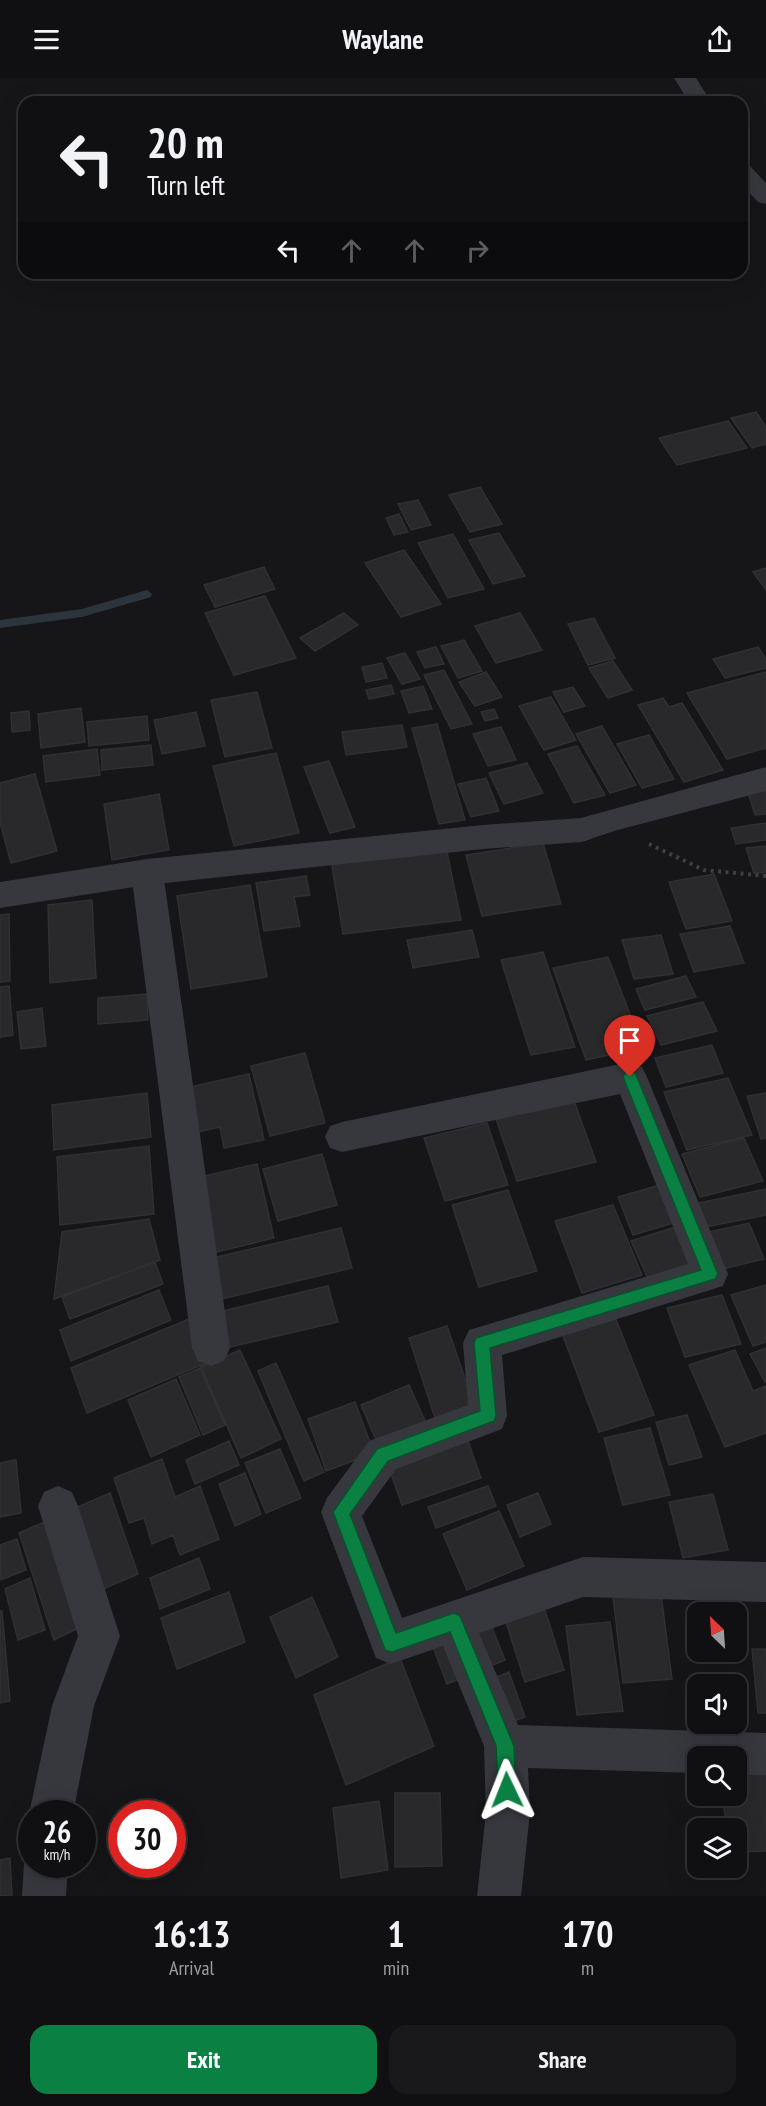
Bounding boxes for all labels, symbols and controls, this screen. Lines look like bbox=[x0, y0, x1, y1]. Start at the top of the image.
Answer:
text: Waylane bbox=[342, 22, 424, 56]
icon: menu bbox=[30, 23, 63, 56]
icon: share bbox=[703, 23, 736, 56]
text: 20 m bbox=[147, 115, 224, 170]
icon: left bbox=[48, 120, 126, 198]
text: Turn left bbox=[147, 168, 225, 202]
icon: left bbox=[272, 234, 305, 267]
icon: ahead bbox=[335, 234, 368, 267]
icon: ahead bbox=[398, 234, 431, 267]
icon: right bbox=[461, 234, 494, 267]
pin bbox=[604, 1015, 655, 1077]
icon: arrive bbox=[613, 1024, 646, 1057]
north arrow bbox=[687, 1602, 747, 1662]
map controls bbox=[687, 1602, 747, 1878]
button: sound bbox=[687, 1674, 747, 1734]
button: search bbox=[687, 1746, 747, 1806]
position arrow bbox=[475, 1758, 539, 1822]
speed limit sign: 30 bbox=[108, 1800, 186, 1878]
text: 26 bbox=[43, 1812, 71, 1851]
button: layers bbox=[687, 1818, 747, 1878]
text: km/h bbox=[44, 1845, 70, 1864]
text: 16:13 bbox=[153, 1910, 230, 1957]
text: 1 bbox=[387, 1910, 405, 1957]
text: 170 bbox=[562, 1910, 613, 1957]
text: Arrival bbox=[169, 1955, 214, 1981]
text: min bbox=[383, 1955, 409, 1981]
text: m bbox=[581, 1955, 594, 1981]
button: Exit bbox=[30, 2025, 377, 2094]
button: Share bbox=[389, 2025, 736, 2094]

